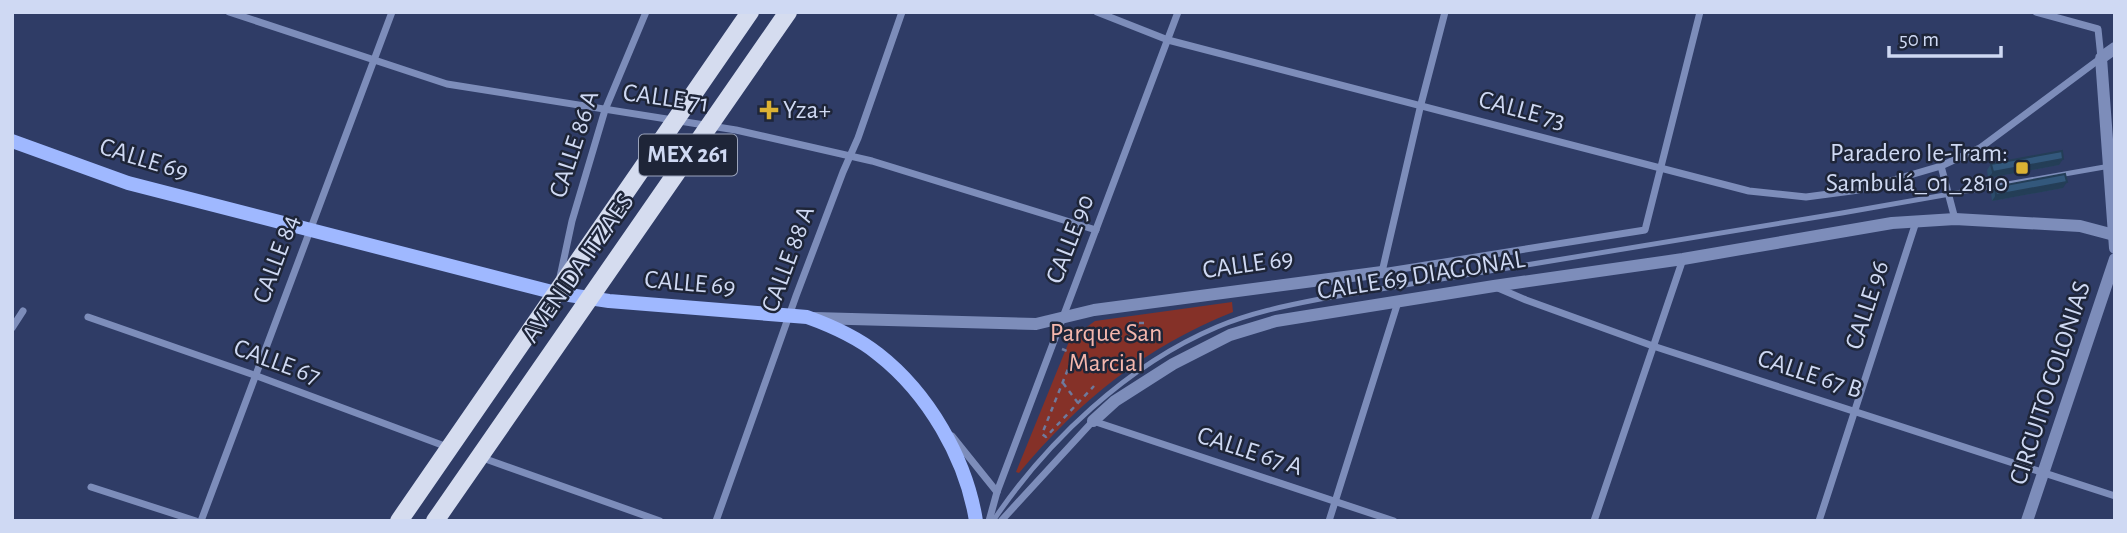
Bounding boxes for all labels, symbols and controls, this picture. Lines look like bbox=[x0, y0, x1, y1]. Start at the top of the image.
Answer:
scale bar bbox=[1889, 14, 2001, 58]
text: 50 m bbox=[1899, 29, 1939, 50]
street label: CALLE 71 bbox=[621, 79, 711, 117]
street label: CALLE 73 bbox=[1476, 86, 1568, 134]
street label: CALLE 86 A bbox=[545, 87, 603, 201]
place label: Yza+ bbox=[783, 97, 831, 123]
marker: Yza+ bbox=[761, 102, 777, 118]
street label: CALLE 69 bbox=[96, 133, 192, 185]
road number: MEX 261 bbox=[639, 134, 737, 176]
place label: Paradero Ie-Tram: Sambulá_01_2810 bbox=[1826, 140, 2008, 196]
marker: Paradero Ie-Tram: Sambulá_01_2810 bbox=[2014, 160, 2030, 176]
street label: AVENIDA ITZAES bbox=[517, 189, 639, 347]
street label: CALLE 90 bbox=[1041, 191, 1099, 287]
street label: CALLE 88 A bbox=[757, 202, 819, 316]
street label: CALLE 84 bbox=[248, 211, 304, 307]
street label: CALLE 69 bbox=[1201, 245, 1295, 283]
street label: CALLE 69 DIAGONAL bbox=[1315, 246, 1527, 304]
street label: CALLE 96 bbox=[1841, 257, 1893, 353]
street label: CALLE 69 bbox=[643, 266, 737, 300]
street label: CIRCUITO COLONIAS bbox=[2005, 278, 2095, 488]
park label: Parque San Marcial bbox=[1050, 320, 1162, 376]
street label: CALLE 67 bbox=[230, 334, 324, 390]
street label: CALLE 67 B bbox=[1754, 345, 1866, 403]
street label: CALLE 67 A bbox=[1194, 422, 1306, 480]

